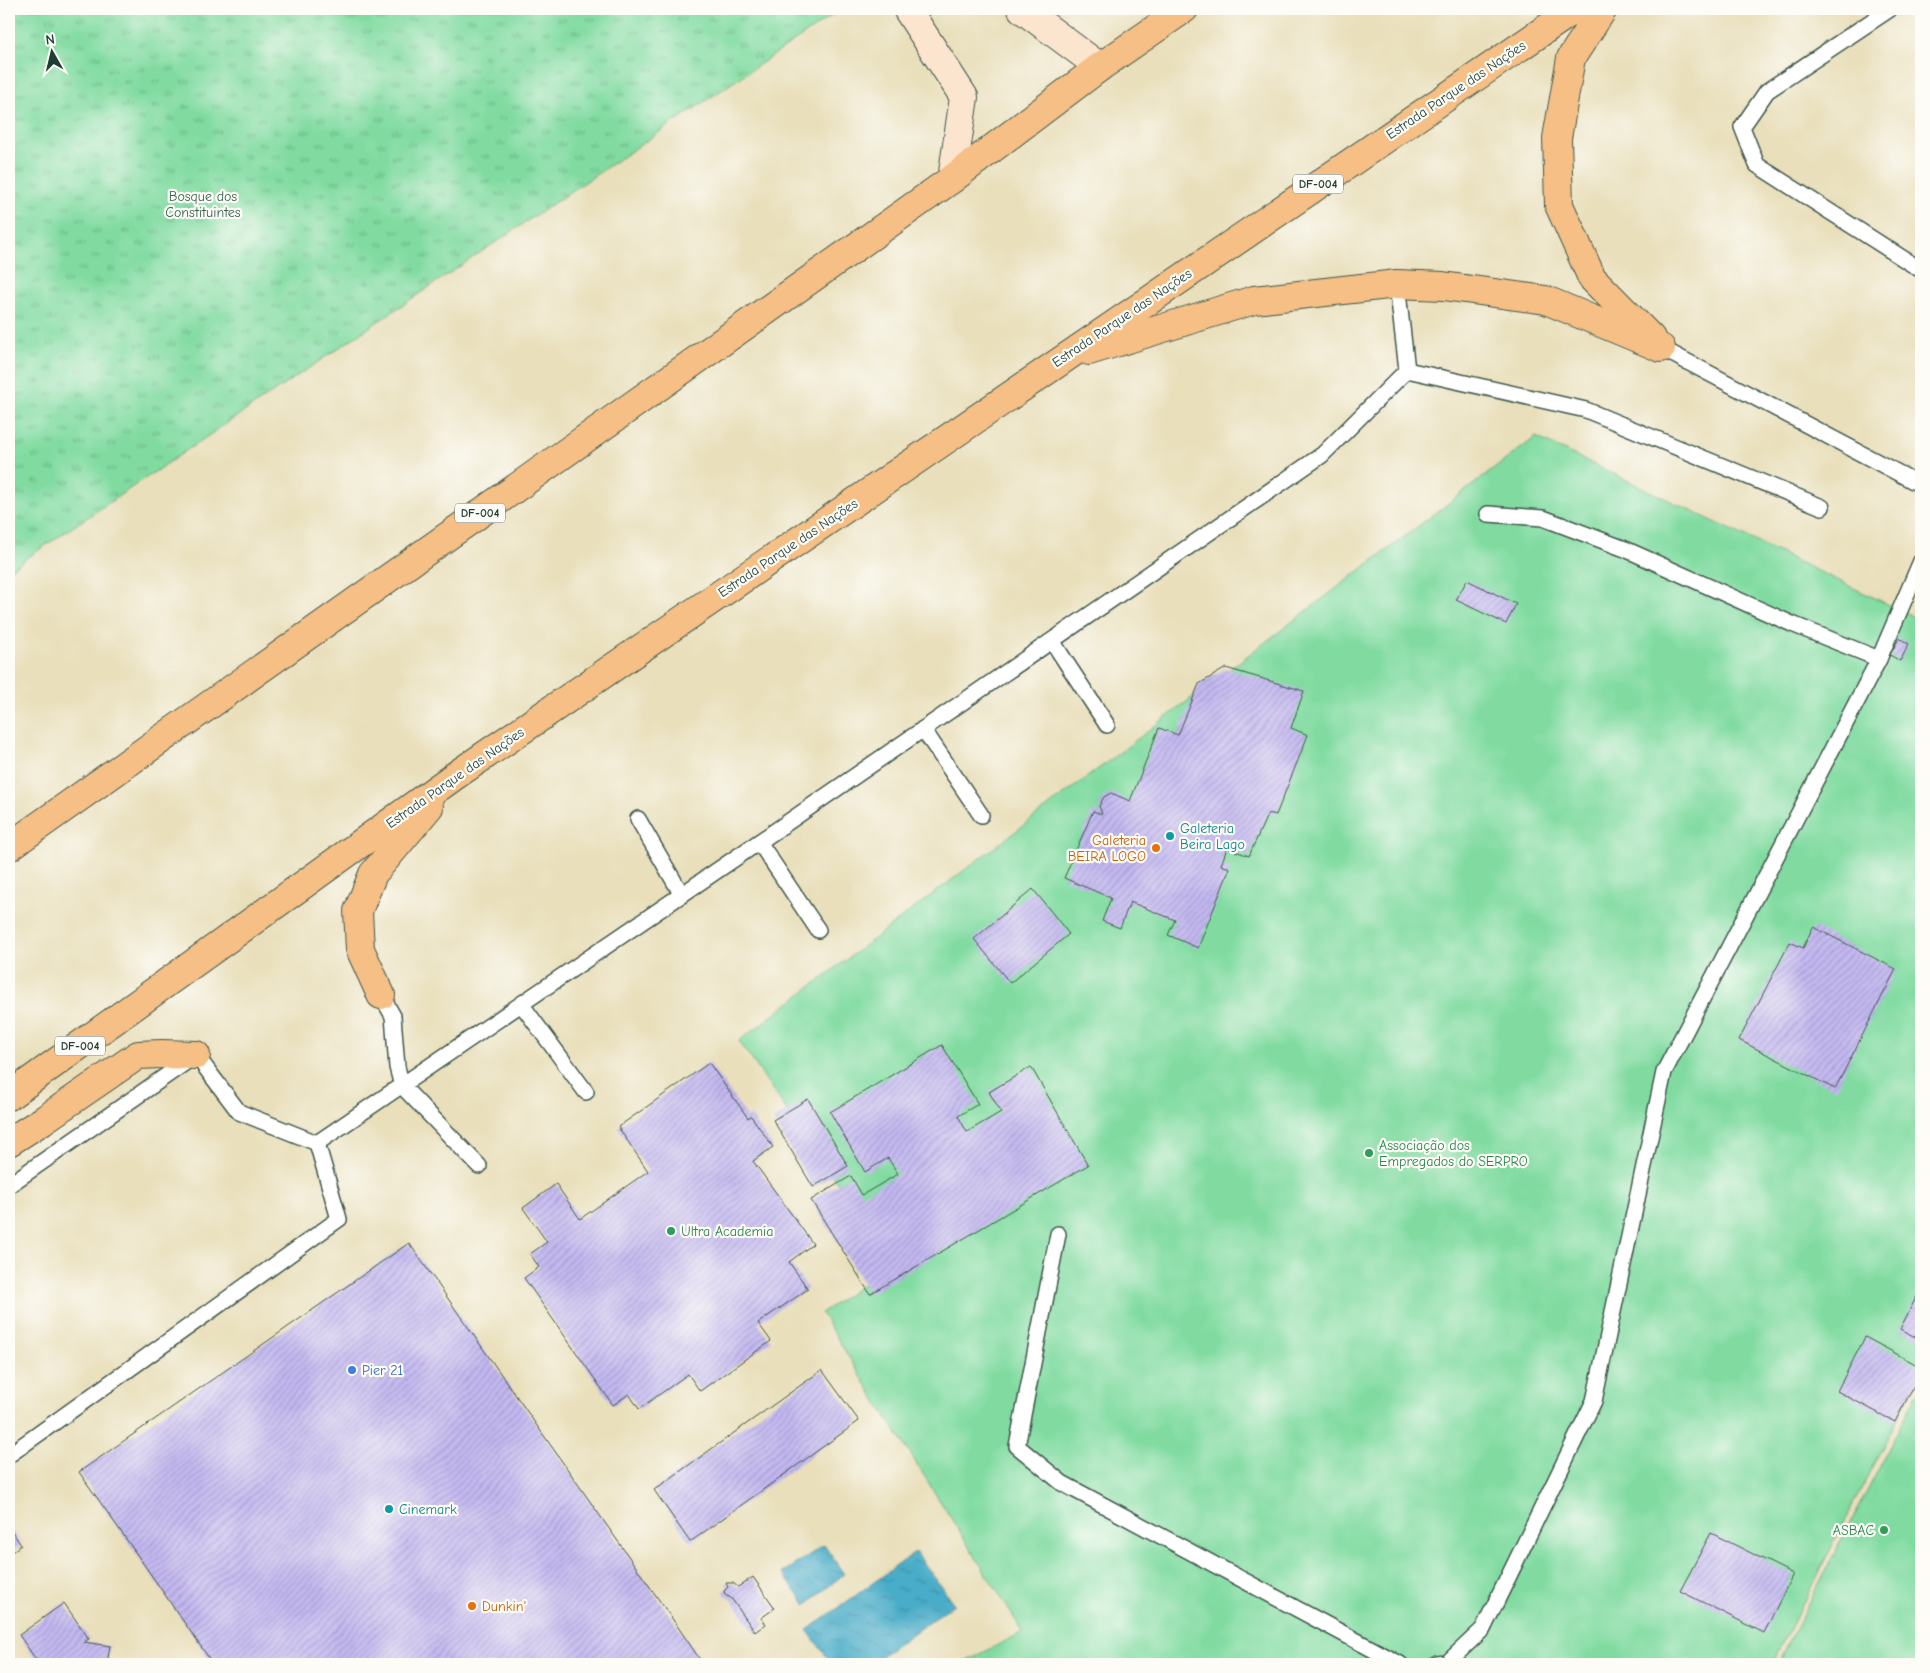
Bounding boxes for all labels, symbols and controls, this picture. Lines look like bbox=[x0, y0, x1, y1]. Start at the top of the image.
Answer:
north arrow bbox=[28, 28, 78, 78]
text: N bbox=[45, 31, 56, 49]
street label: Estrada Parque das Nações bbox=[1383, 37, 1529, 143]
road number: DF-004 bbox=[1293, 174, 1343, 193]
park label: Bosque dos Constituintes bbox=[165, 188, 241, 221]
street label: Estrada Parque das Nações bbox=[1049, 265, 1195, 371]
street label: Estrada Parque das Nações bbox=[715, 495, 861, 601]
road number: DF-004 bbox=[455, 503, 505, 522]
street label: Estrada Parque das Nações bbox=[383, 724, 527, 832]
place label: Galeteria Beira Lago bbox=[1180, 820, 1245, 853]
marker: Galeteria Beira Lago bbox=[1164, 830, 1176, 842]
place label: Galeteria BEIRA LOGO bbox=[1068, 832, 1146, 865]
marker: Galeteria BEIRA LOGO bbox=[1150, 842, 1162, 854]
road number: DF-004 bbox=[55, 1036, 105, 1056]
place label: Associação dos Empregados do SERPRO bbox=[1379, 1137, 1528, 1170]
marker: Associação dos Empregados do SERPRO bbox=[1363, 1147, 1375, 1159]
place label: Ultra Academia bbox=[681, 1223, 773, 1240]
marker: Ultra Academia bbox=[665, 1225, 677, 1237]
place label: Pier 21 bbox=[362, 1362, 403, 1379]
marker: Pier 21 bbox=[346, 1364, 358, 1376]
place label: Cinemark bbox=[399, 1501, 457, 1518]
marker: Cinemark bbox=[383, 1503, 395, 1515]
place label: ASBAC bbox=[1833, 1522, 1874, 1539]
marker: ASBAC bbox=[1878, 1524, 1890, 1536]
place label: Dunkin' bbox=[482, 1598, 526, 1615]
marker: Dunkin' bbox=[466, 1600, 478, 1612]

